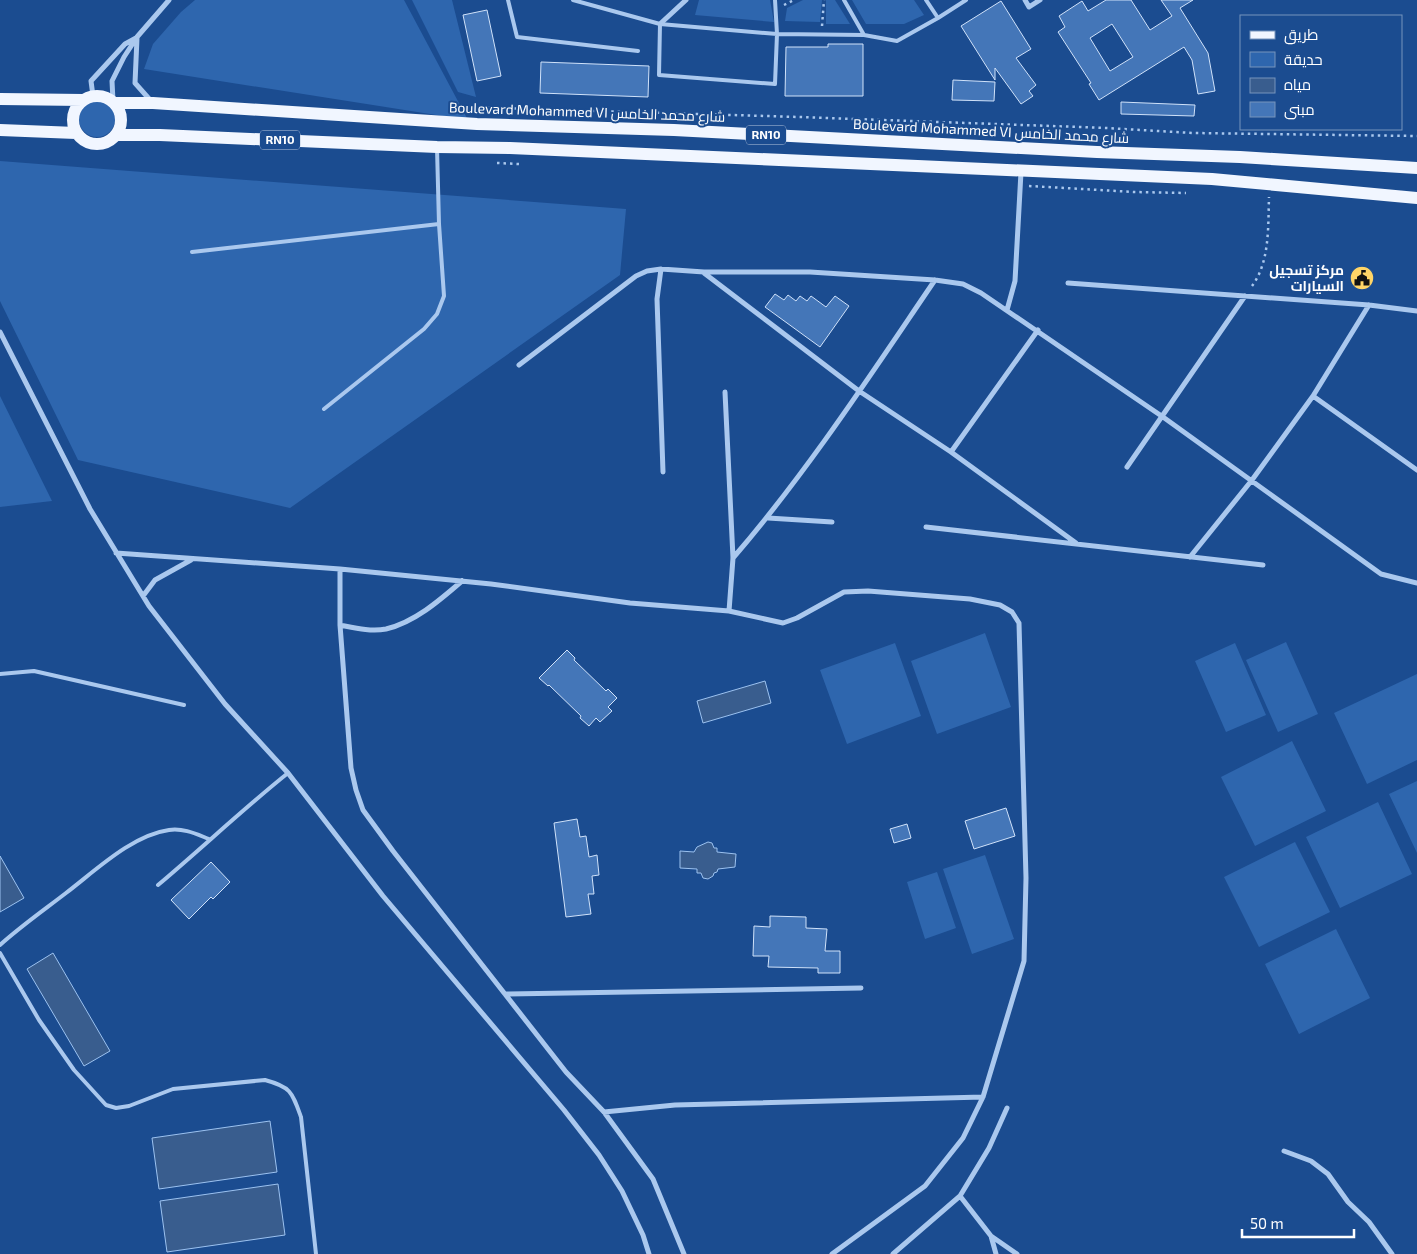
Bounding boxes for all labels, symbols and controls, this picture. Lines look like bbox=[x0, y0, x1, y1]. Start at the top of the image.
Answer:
legend bbox=[1240, 15, 1402, 130]
text: طريق bbox=[1284, 25, 1318, 45]
text: حديقة bbox=[1284, 50, 1323, 68]
text: مياه bbox=[1284, 75, 1311, 93]
street label: Boulevard Mohammed VI شارع محمد الخامس bbox=[449, 98, 725, 126]
text: مبنى bbox=[1284, 100, 1315, 120]
street label: Boulevard Mohammed VI شارع محمد الخامس bbox=[852, 115, 1130, 147]
road number: RN10 bbox=[746, 126, 786, 144]
road number: RN10 bbox=[260, 130, 300, 150]
place label: مركز تسجيل السيارات bbox=[1269, 261, 1344, 294]
public building icon: مركز تسجيل السيارات bbox=[1349, 265, 1375, 291]
scale bar bbox=[1242, 1206, 1354, 1238]
text: 50 m bbox=[1250, 1214, 1284, 1232]

